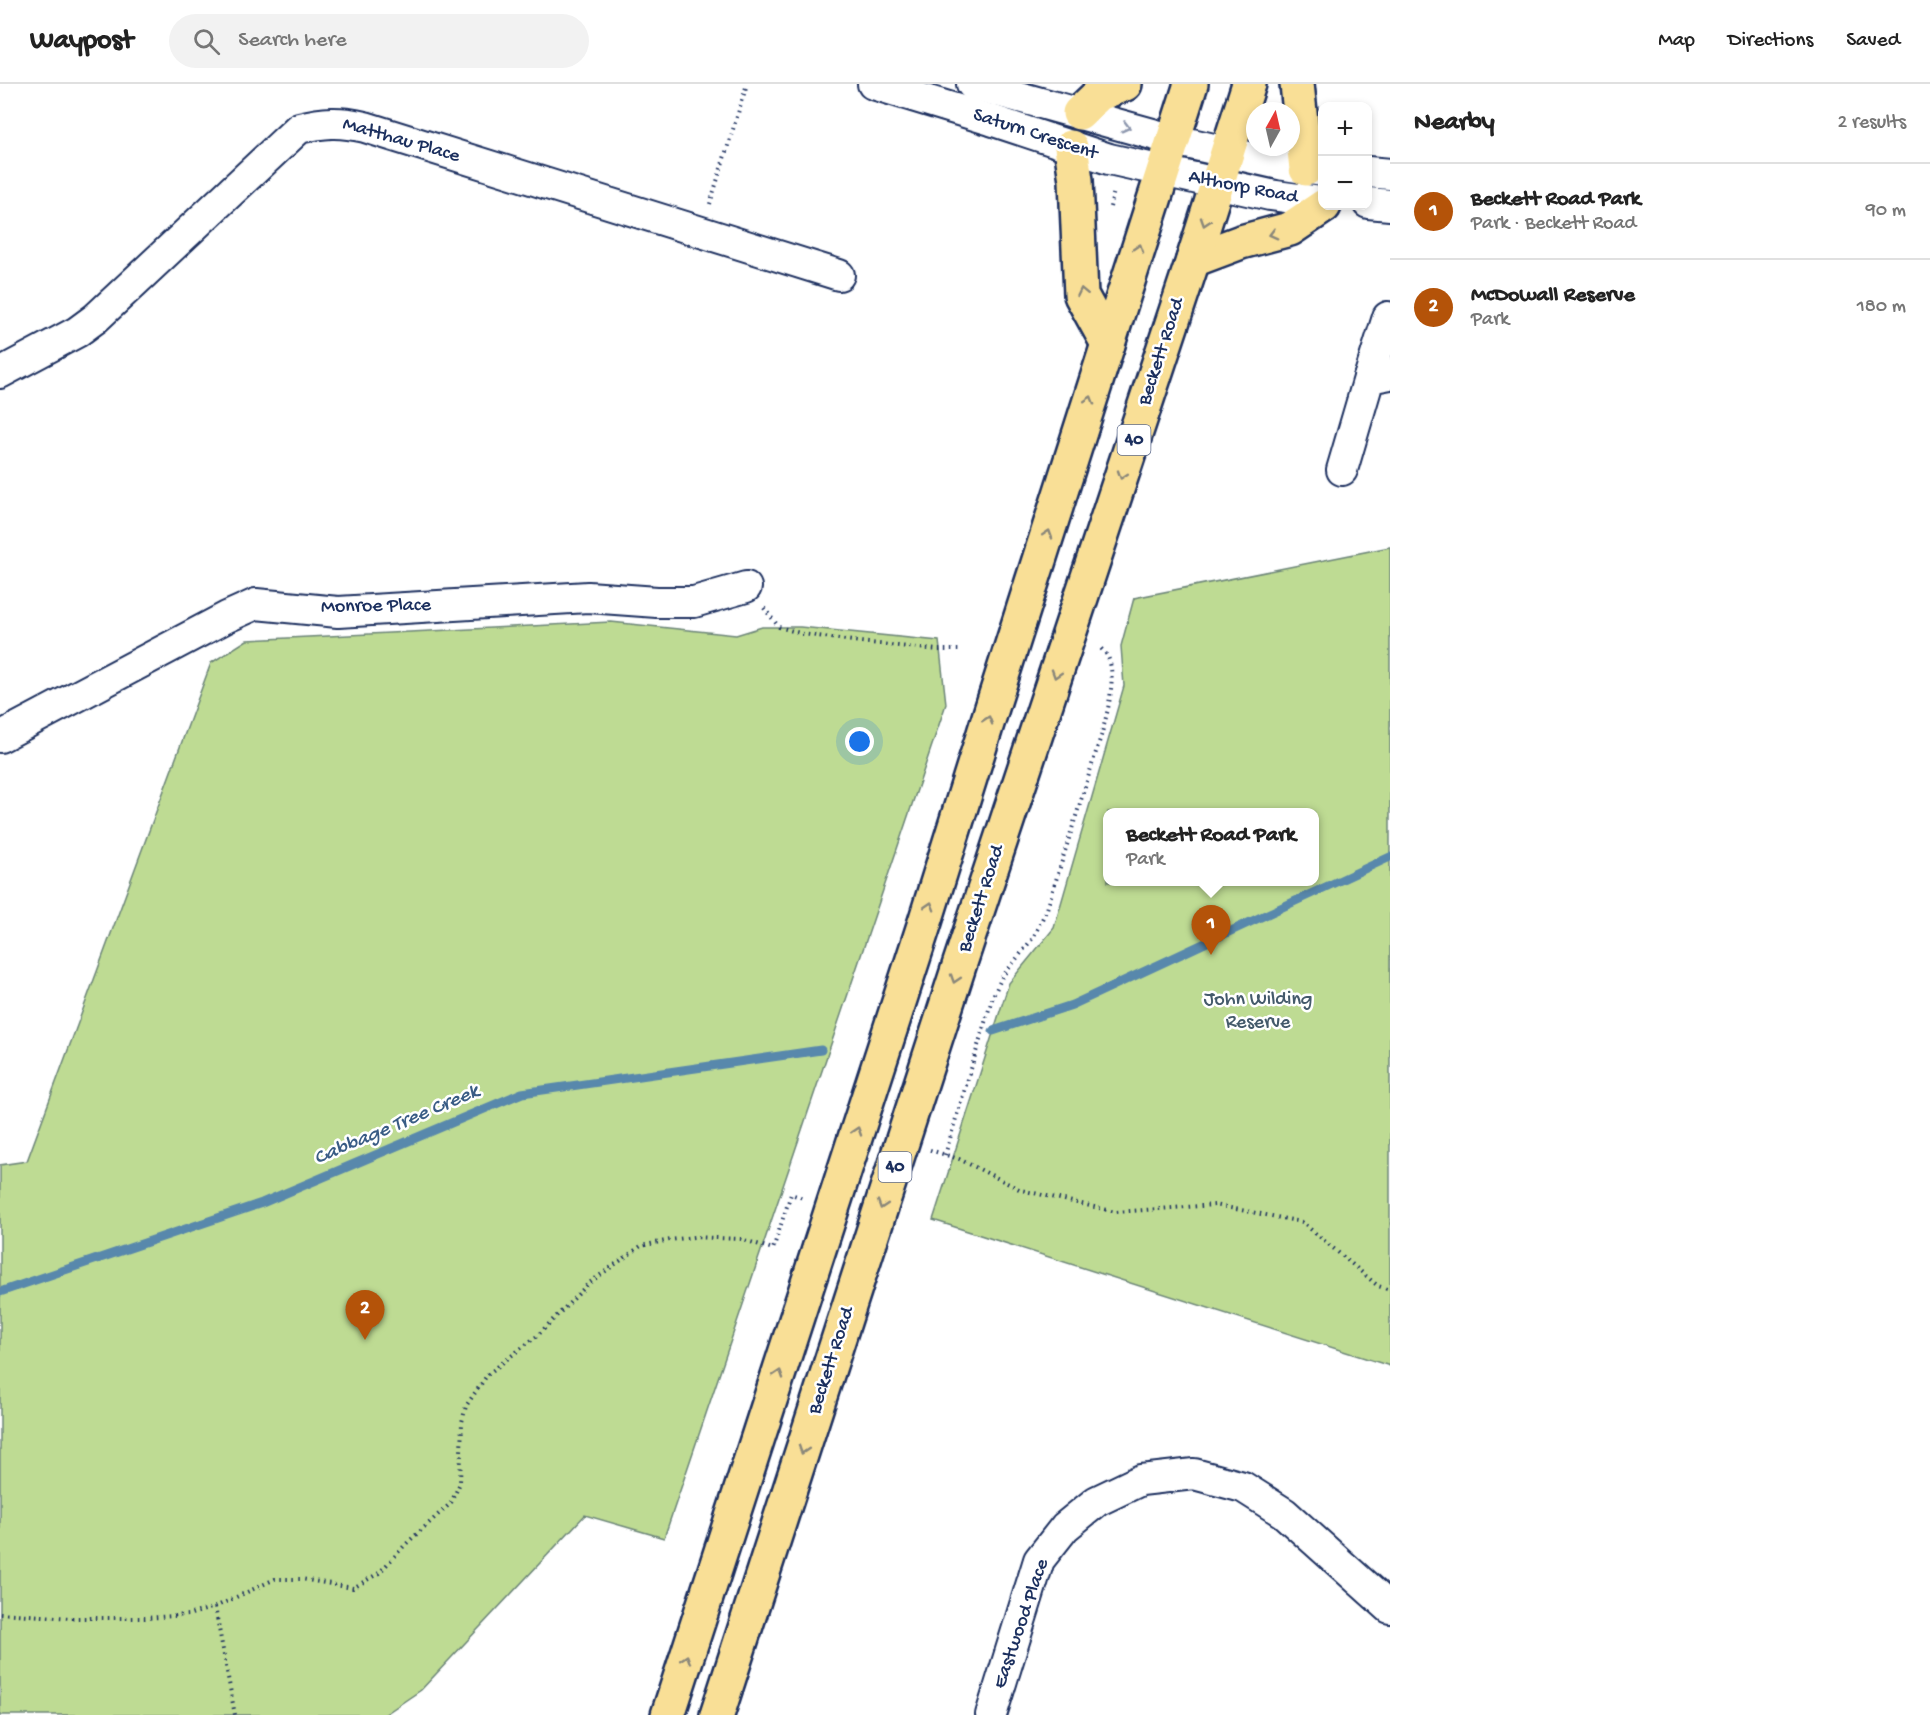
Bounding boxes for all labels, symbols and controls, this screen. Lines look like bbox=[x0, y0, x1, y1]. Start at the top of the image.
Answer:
search box bbox=[169, 14, 589, 68]
text: Waypost bbox=[30, 25, 133, 58]
icon: search bbox=[190, 25, 223, 58]
text: Search here bbox=[238, 28, 347, 54]
text: Map bbox=[1658, 29, 1695, 54]
text: Directions bbox=[1728, 29, 1813, 54]
text: Saved bbox=[1846, 29, 1900, 54]
north arrow bbox=[1246, 102, 1300, 156]
map controls bbox=[1318, 102, 1372, 210]
button: + bbox=[1318, 102, 1372, 156]
street label: Saturn Crescent bbox=[970, 104, 1102, 167]
text: Nearby bbox=[1414, 108, 1495, 139]
text: 2 results bbox=[1837, 112, 1906, 135]
street label: Matthau Place bbox=[340, 113, 463, 169]
one-way arrow bbox=[1120, 120, 1131, 132]
button: − bbox=[1318, 156, 1372, 210]
street label: Althorp Road bbox=[1186, 166, 1302, 210]
text: Beckett Road Park bbox=[1471, 187, 1641, 213]
text: 1 bbox=[1429, 200, 1438, 223]
text: 90 m bbox=[1866, 200, 1906, 223]
text: Park · Beckett Road bbox=[1471, 213, 1636, 236]
one-way arrow bbox=[1200, 216, 1212, 227]
one-way arrow bbox=[1268, 226, 1278, 239]
one-way arrow bbox=[1132, 243, 1145, 254]
text: McDowall Reserve bbox=[1471, 283, 1635, 309]
one-way arrow bbox=[1077, 287, 1090, 297]
street label: Beckett Road bbox=[1134, 293, 1191, 409]
text: 2 bbox=[1429, 296, 1438, 319]
text: 180 m bbox=[1857, 296, 1906, 319]
text: Park bbox=[1471, 309, 1509, 332]
one-way arrow bbox=[1083, 395, 1095, 406]
road number: 40 bbox=[1118, 425, 1150, 455]
one-way arrow bbox=[1117, 469, 1129, 480]
one-way arrow bbox=[1040, 529, 1053, 540]
street label: Monroe Place bbox=[321, 595, 432, 619]
one-way arrow bbox=[1051, 669, 1064, 679]
one-way arrow bbox=[981, 715, 993, 726]
your location bbox=[845, 727, 874, 756]
popup bbox=[1103, 808, 1319, 886]
text: Beckett Road Park bbox=[1126, 823, 1296, 849]
street label: Beckett Road bbox=[954, 840, 1011, 956]
text: Park bbox=[1126, 849, 1164, 872]
one-way arrow bbox=[923, 901, 936, 912]
pin: 1 bbox=[1192, 906, 1230, 955]
one-way arrow bbox=[950, 973, 962, 984]
park label: John Wilding Reserve bbox=[1204, 989, 1312, 1035]
water label: Cabbage Tree Creek bbox=[311, 1079, 486, 1172]
one-way arrow bbox=[850, 1126, 862, 1137]
road number: 40 bbox=[878, 1152, 912, 1182]
one-way arrow bbox=[877, 1199, 890, 1210]
pin: 2 bbox=[346, 1290, 385, 1340]
street label: Beckett Road bbox=[804, 1302, 861, 1418]
one-way arrow bbox=[771, 1369, 784, 1380]
one-way arrow bbox=[798, 1444, 810, 1455]
street label: Eastwood Place bbox=[989, 1556, 1055, 1692]
one-way arrow bbox=[679, 1654, 691, 1665]

